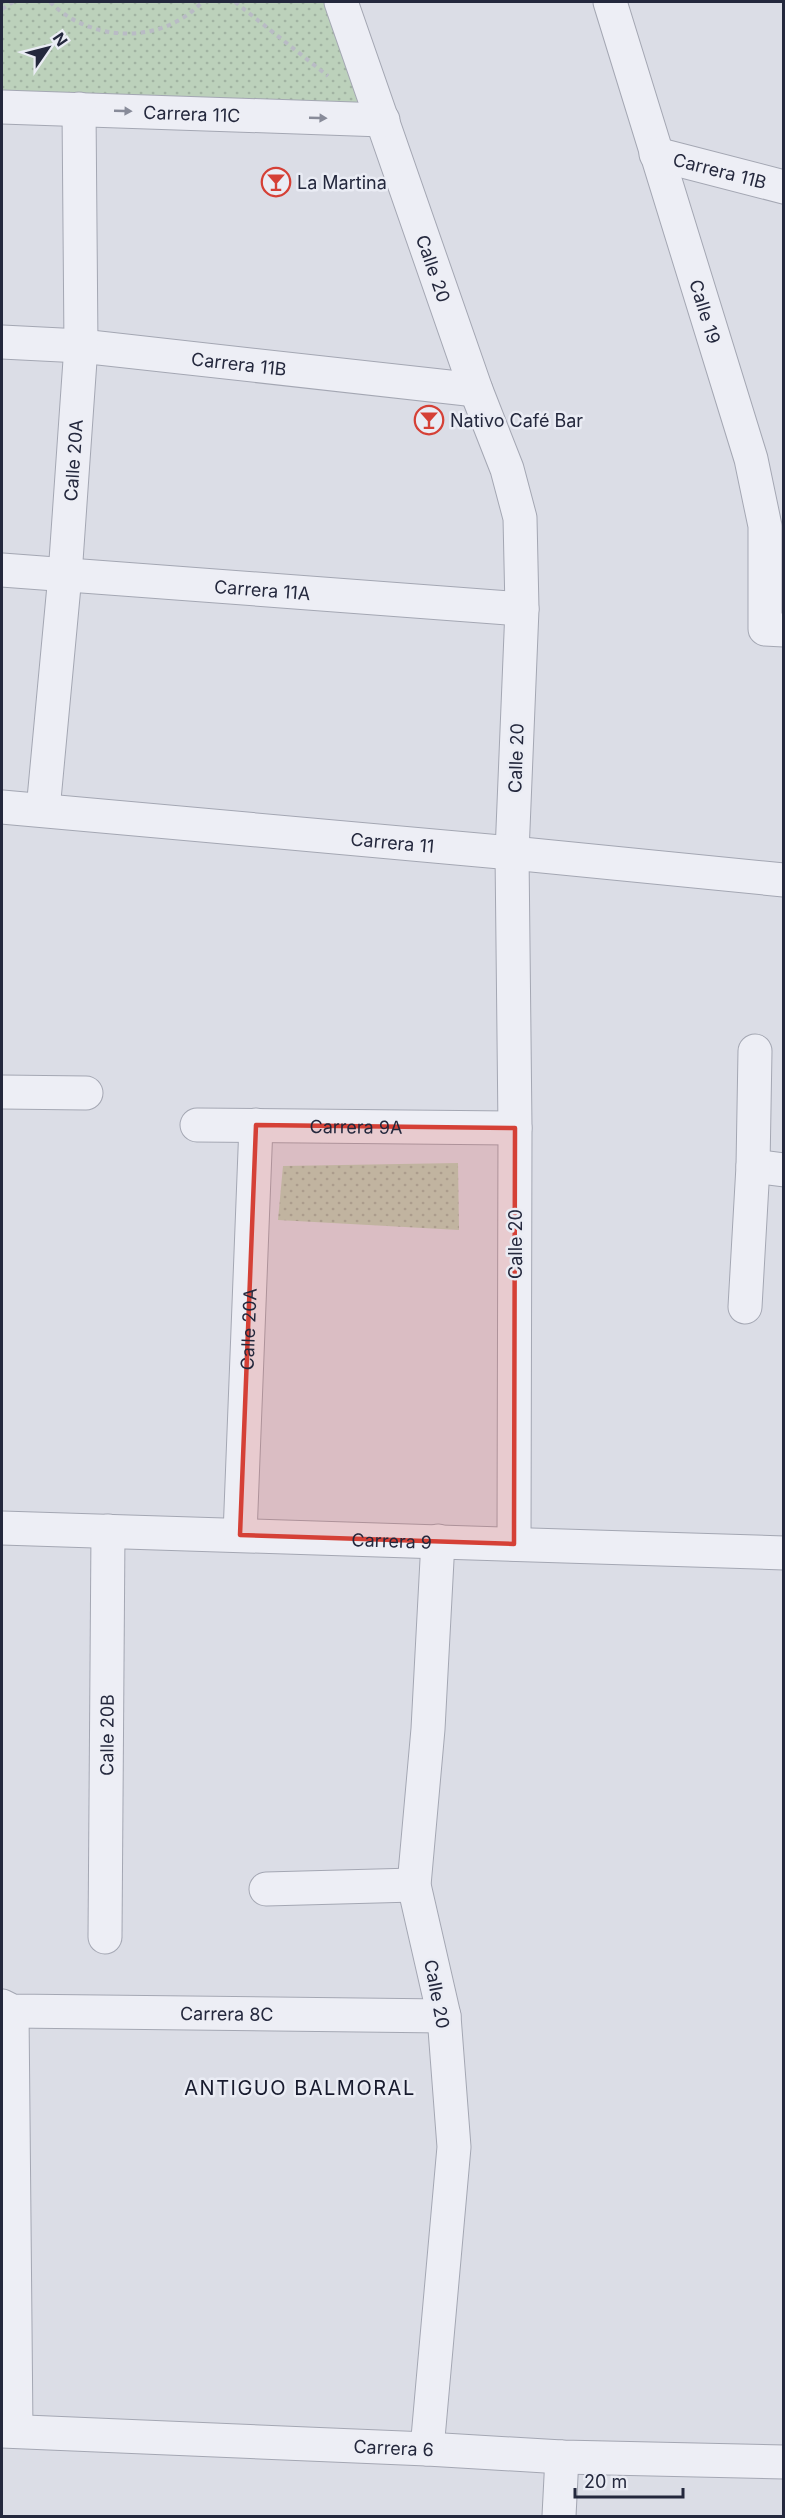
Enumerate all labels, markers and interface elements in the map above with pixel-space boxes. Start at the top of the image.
north arrow [18,18,78,78]
text: N [49,29,72,50]
street label: Carrera 11C [143,101,241,126]
one-way arrow [113,106,132,116]
one-way arrow [308,113,327,123]
street label: Carrera 11B [671,148,769,193]
bar icon: La Martina [260,166,292,198]
place label: La Martina [297,172,387,193]
street label: Calle 20 [412,232,455,305]
street label: Calle 19 [686,277,725,346]
street label: Carrera 11B [190,348,288,379]
bar icon: Nativo Café Bar [413,404,445,436]
place label: Nativo Café Bar [450,410,583,431]
street label: Calle 20A [60,419,86,502]
street label: Carrera 11A [213,575,311,604]
street label: Calle 20 [504,723,528,793]
street label: Carrera 11 [350,828,435,856]
street label: Carrera 9A [309,1116,403,1137]
street label: Calle 20 [505,1209,526,1279]
street label: Calle 20A [236,1288,260,1371]
street label: Carrera 9 [351,1529,432,1552]
street label: Calle 20B [96,1694,117,1776]
street label: Calle 20 [420,1958,454,2030]
street label: Carrera 8C [180,2002,274,2025]
district label: ANTIGUO BALMORAL [184,2076,416,2100]
street label: Carrera 6 [353,2435,434,2460]
scale bar [575,2461,683,2499]
text: 20 m [584,2471,627,2492]

